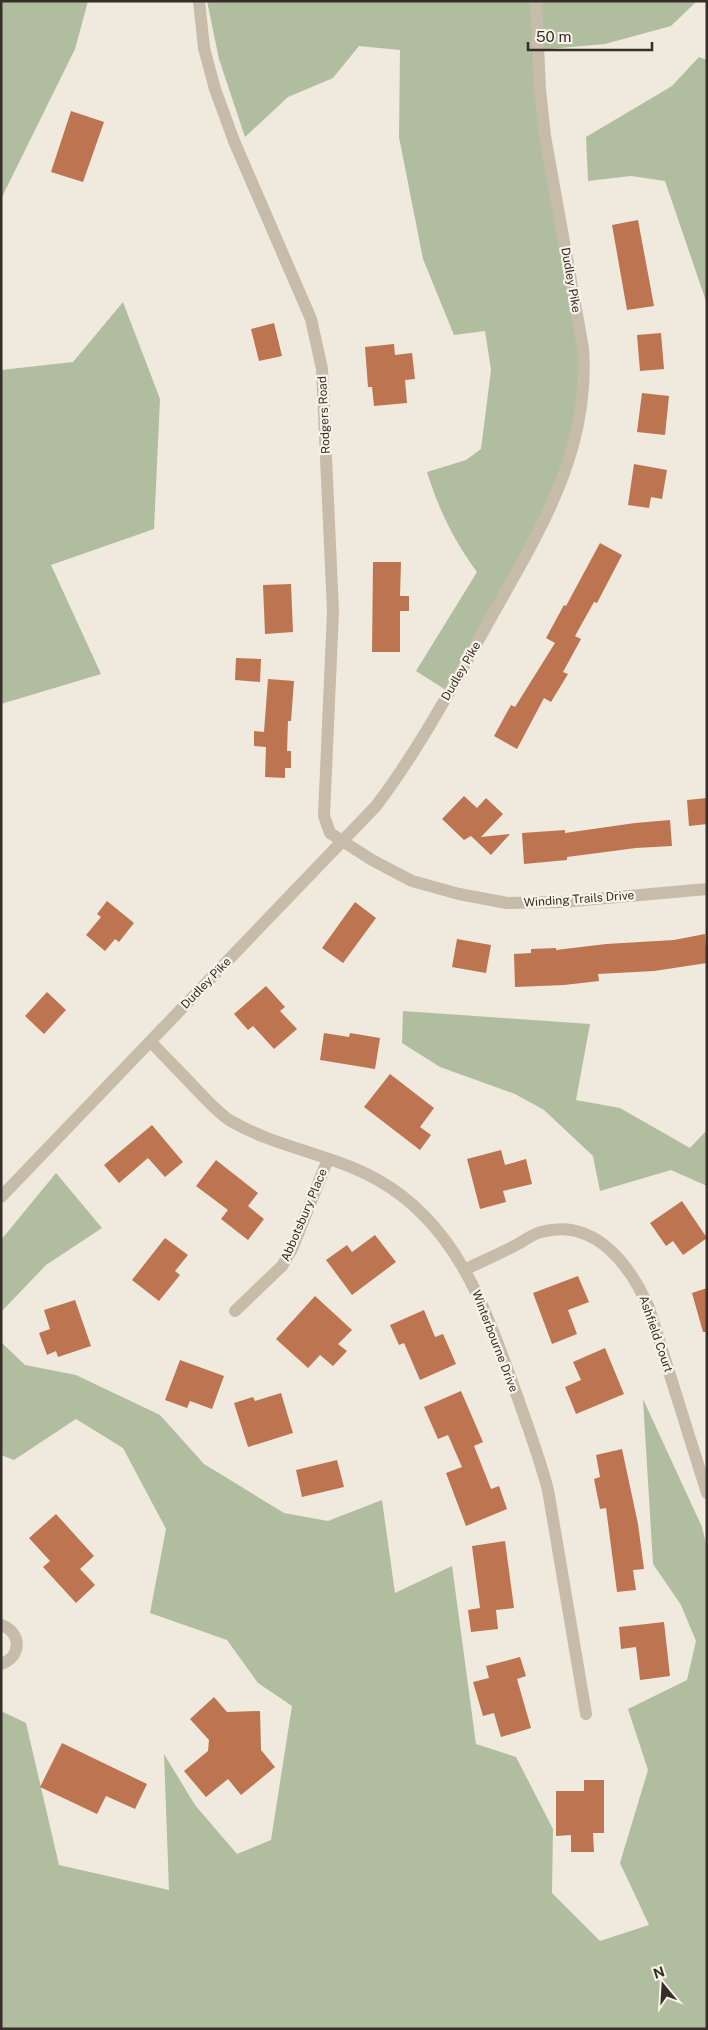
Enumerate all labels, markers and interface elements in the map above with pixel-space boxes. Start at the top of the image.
scale bar [528,20,652,52]
text: 50 m [536,28,571,45]
street label: Dudley Pike [558,246,584,314]
street label: Rodgers Road [315,376,333,454]
street label: Dudley Pike [438,639,484,703]
street label: Winding Trails Drive [523,888,635,910]
street label: Dudley Pike [178,954,234,1012]
street label: Abbotsbury Place [278,1166,330,1264]
street label: Winterbourne Drive [469,1288,521,1394]
street label: Ashfield Court [636,1294,676,1375]
north arrow [638,1960,688,2010]
text: N [651,1963,667,1982]

